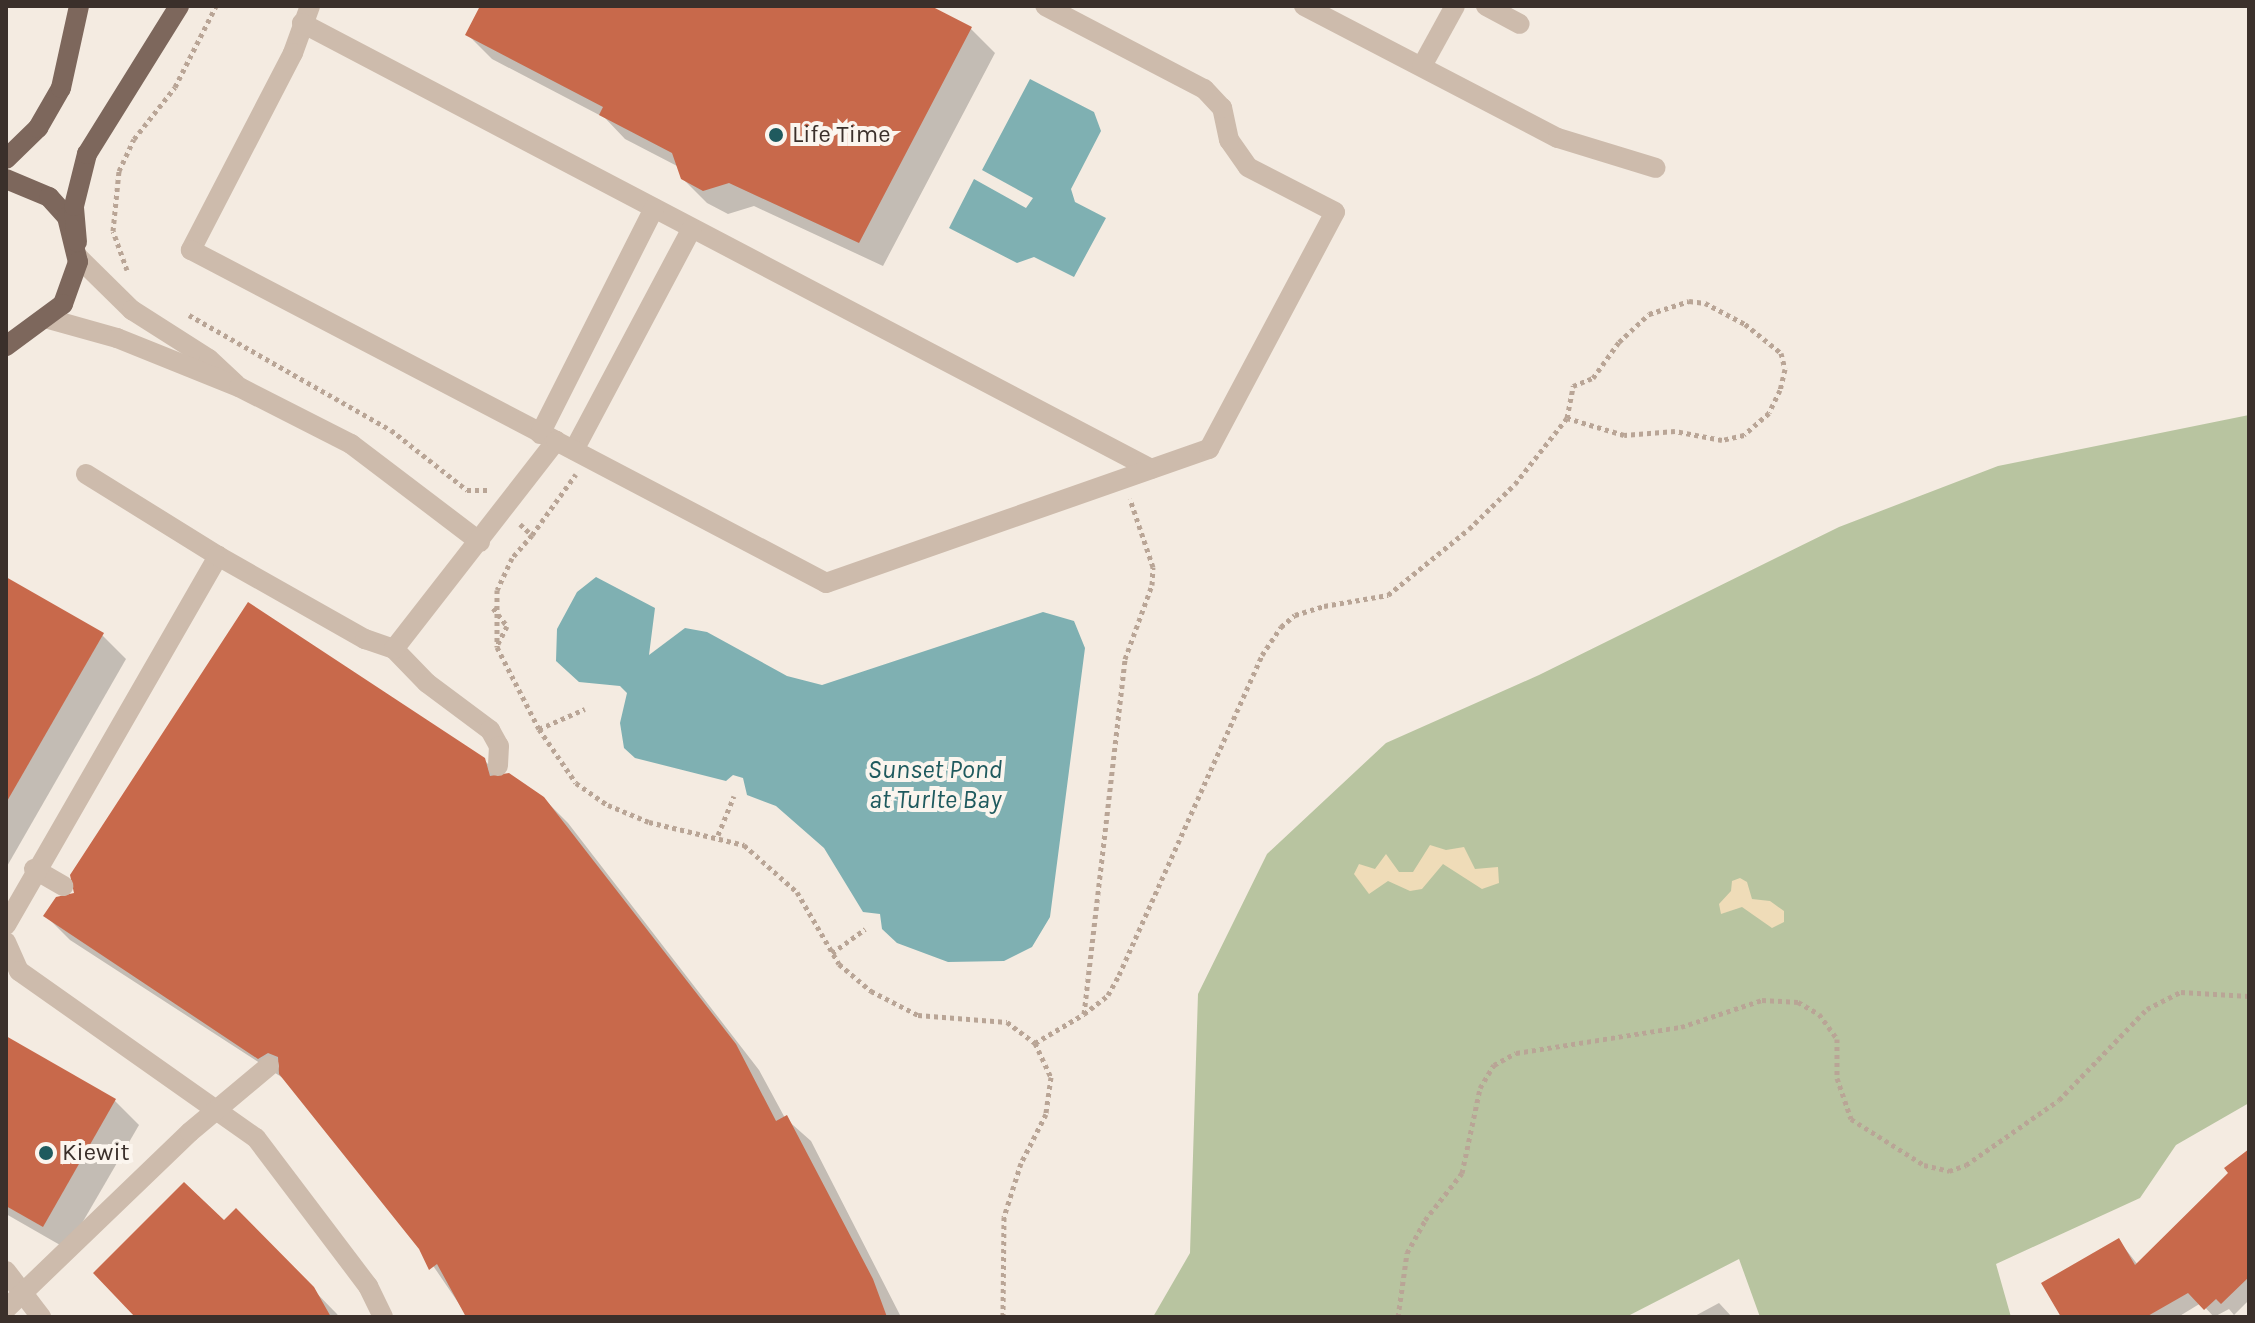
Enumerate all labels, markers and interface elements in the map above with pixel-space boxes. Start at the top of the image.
place label: Life Time [792,121,891,149]
marker: Life Time [767,126,785,144]
water label: Sunset Pond at Turlte Bay [868,754,1002,816]
place label: Kiewit [62,1139,130,1167]
marker: Kiewit [37,1144,55,1162]

